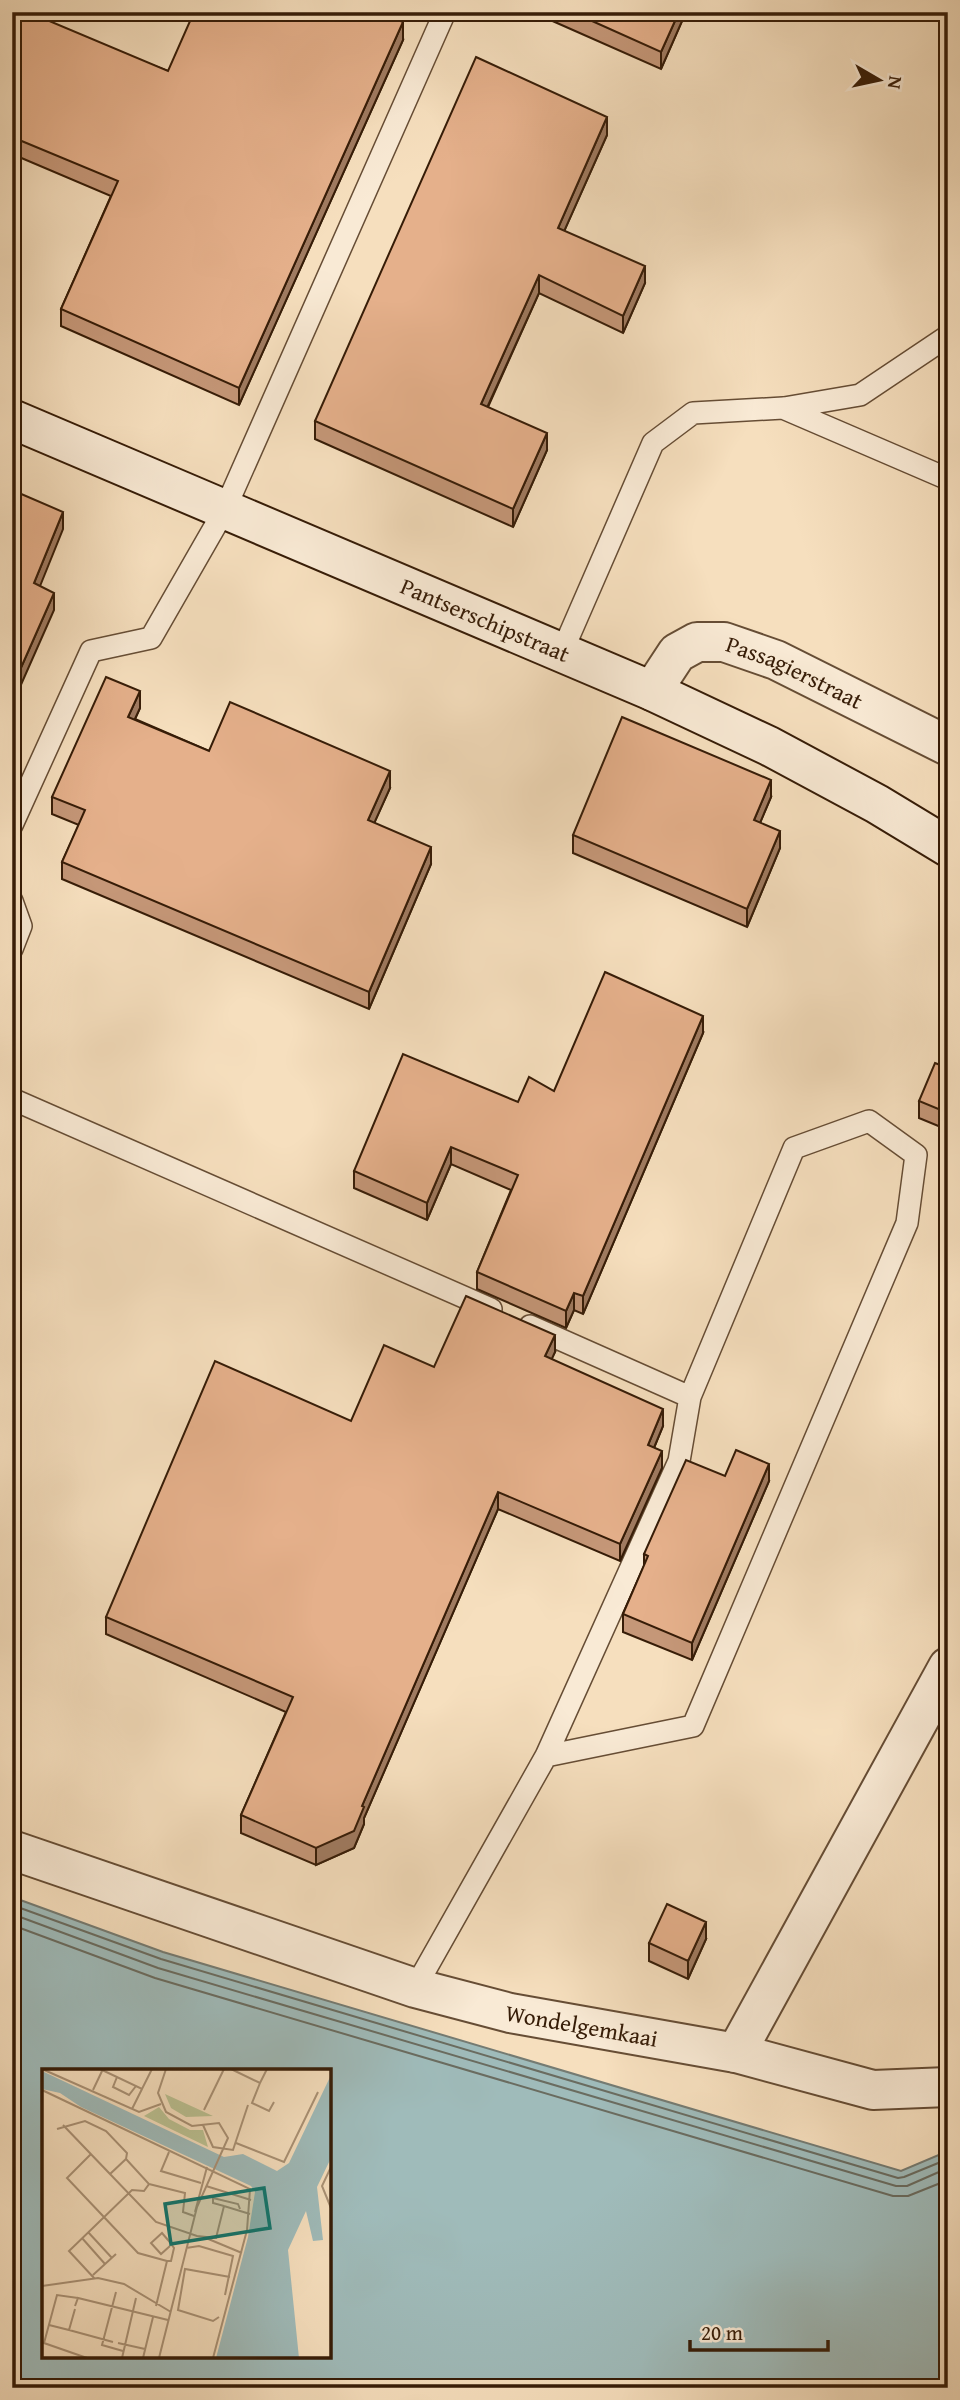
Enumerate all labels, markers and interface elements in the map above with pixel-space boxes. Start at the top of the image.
north arrow [844,46,914,116]
text: N [881,74,911,91]
street label: Pantserschipstraat [396,569,575,670]
street label: Passagierstraat [722,627,869,717]
street label: Wondelgemkaai [503,1996,660,2055]
inset map [42,2069,331,2358]
scale bar [690,2309,829,2353]
text: 20 m [701,2317,743,2348]

